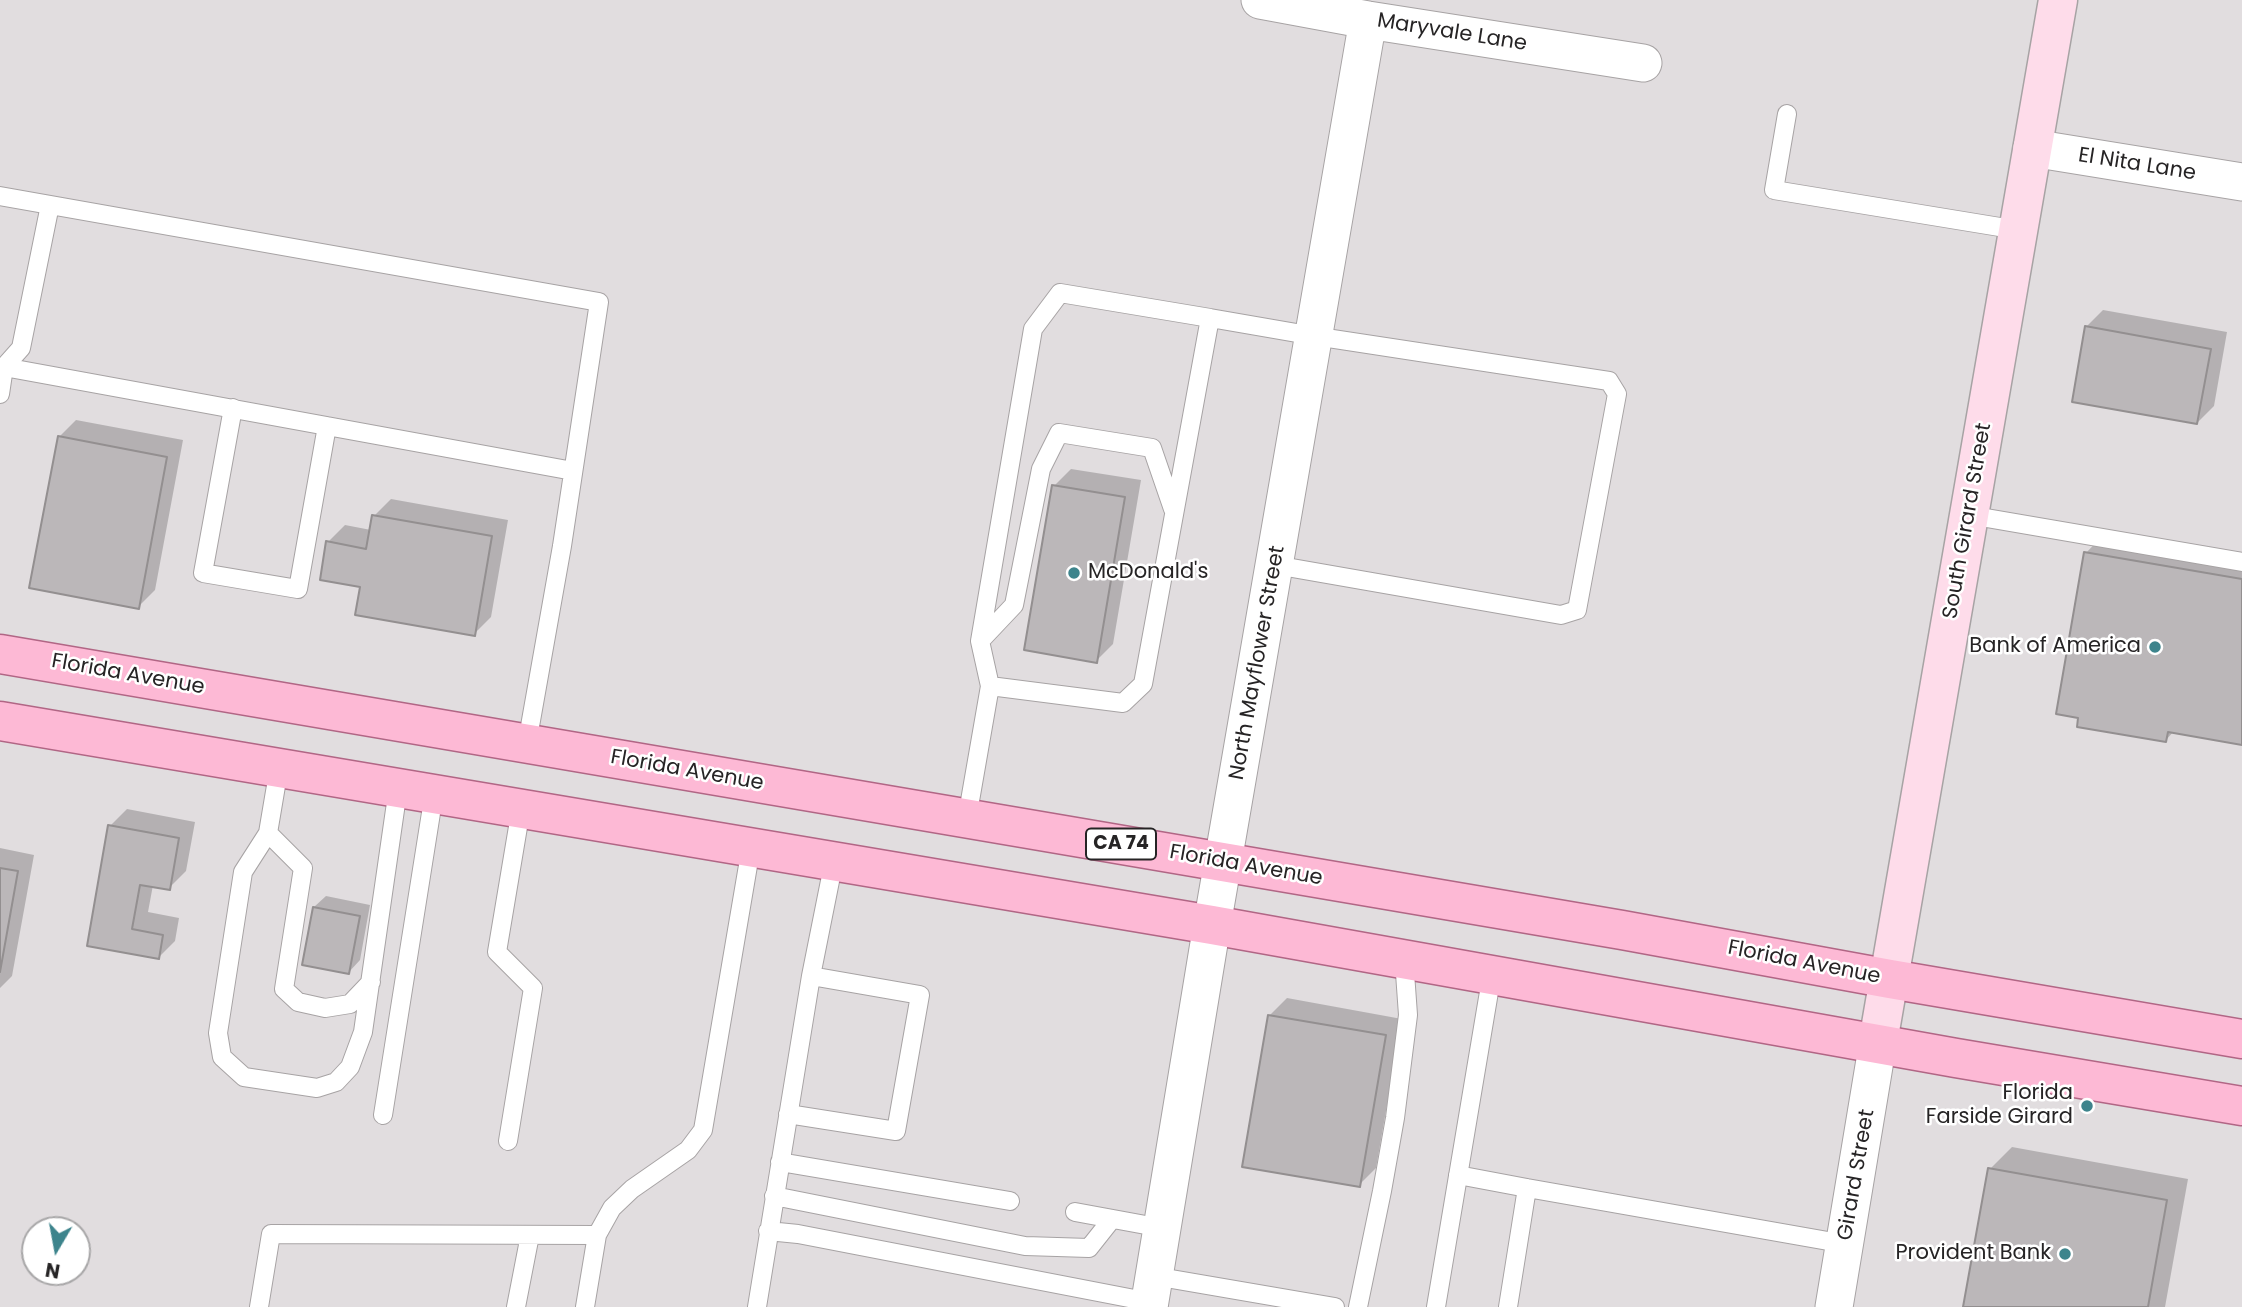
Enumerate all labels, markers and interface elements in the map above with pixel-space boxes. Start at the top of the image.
street label: Maryvale Lane [1375,9,1529,57]
street label: El Nita Lane [2076,143,2198,187]
street label: South Girard Street [1938,421,1998,621]
street label: North Mayflower Street [1225,544,1291,782]
place label: McDonald's [1088,560,1208,586]
marker: McDonald's [1066,565,1082,581]
place label: Bank of America [1969,634,2141,660]
marker: Bank of America [2147,639,2163,655]
street label: Florida Avenue [49,649,207,701]
street label: Florida Avenue [608,745,766,797]
road number: CA 74 [1086,828,1156,860]
street label: Florida Avenue [1167,840,1325,892]
street label: Florida Avenue [1725,936,1883,990]
place label: Florida Farside Girard [1926,1081,2073,1131]
marker: Florida Farside Girard [2079,1098,2095,1114]
street label: Girard Street [1833,1107,1881,1243]
north arrow [21,1216,91,1286]
place label: Provident Bank [1895,1241,2051,1267]
marker: Provident Bank [2057,1246,2073,1262]
text: N [43,1256,62,1285]

